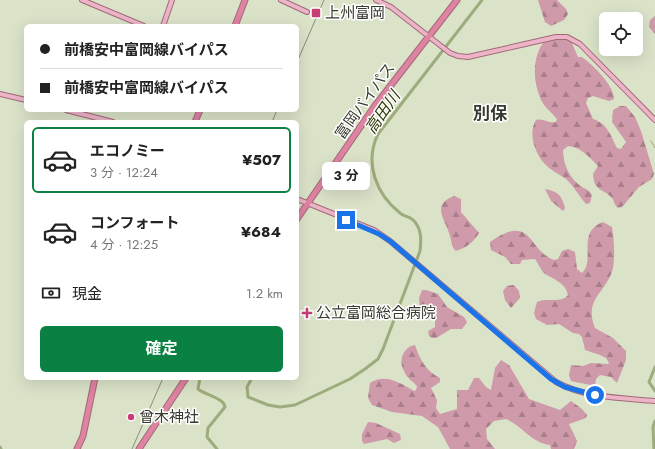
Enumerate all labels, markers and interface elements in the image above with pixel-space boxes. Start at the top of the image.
place label: 上州富岡 [325,2,385,24]
marker: 上州富岡 [310,7,322,19]
map controls [599,12,643,56]
button: locate [599,12,643,56]
text: 前橋安中富岡線バイパス [64,39,229,61]
street label: 富岡バイパス [330,58,400,144]
text: 前橋安中富岡線バイパス [64,77,229,99]
water label: 高田川 [359,84,407,139]
district label: 別保 [473,101,508,125]
text: エコノミー [90,140,165,162]
icon: car [42,142,78,178]
text: ¥507 [242,149,281,171]
callout: 3 分 [322,162,370,190]
text: 3 分 · 12:24 [90,163,158,182]
text: 3 分 [334,166,358,185]
route end [337,211,355,229]
text: コンフォート [90,212,180,234]
icon: car [42,214,78,250]
text: ¥684 [241,221,281,243]
text: 4 分 · 12:25 [90,235,158,254]
icon: cash [40,282,62,304]
text: 現金 [72,283,102,305]
text: 1.2 km [246,284,283,303]
place label: 公立富岡総合病院 [316,302,436,324]
marker: 公立富岡総合病院 [301,307,313,319]
button: 確定 [40,326,283,372]
route start [586,386,604,404]
place label: 曾木神社 [139,406,199,428]
marker: 曾木神社 [126,412,136,422]

